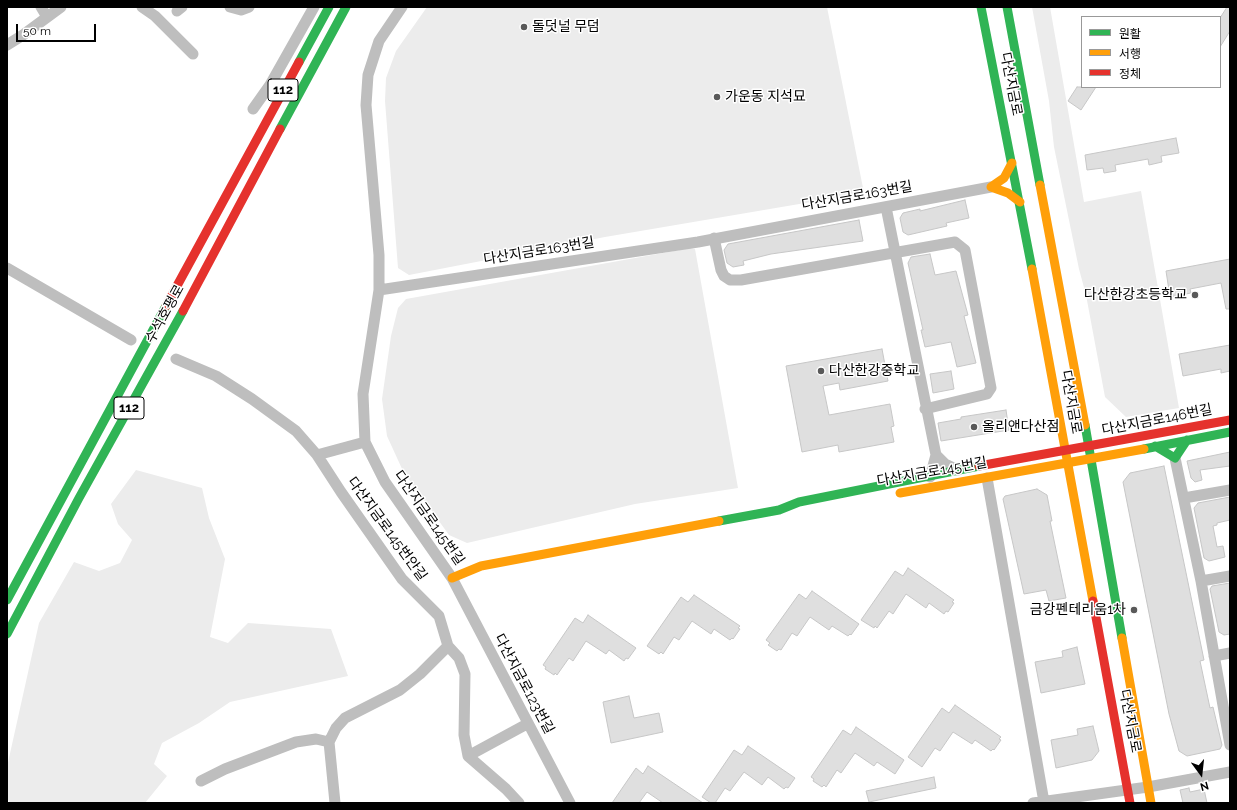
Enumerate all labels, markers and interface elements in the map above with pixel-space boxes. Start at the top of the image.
scale bar [18,16,98,42]
legend [1081,16,1221,88]
place label: 돌덧널 무덤 [532,19,600,35]
marker: 돌덧널 무덤 [519,22,529,32]
text: 50 m [23,24,51,38]
text: 원활 [1119,27,1141,41]
text: 서행 [1119,47,1141,61]
street label: 다산지금로 [997,51,1025,117]
text: 정체 [1119,67,1141,81]
road number: 112 [268,79,298,101]
place label: 가운동 지석묘 [725,89,806,105]
marker: 가운동 지석묘 [712,92,722,102]
street label: 다산지금로163번길 [800,178,914,214]
street label: 다산지금로163번길 [482,234,596,268]
street label: 수석호평로 [142,282,188,346]
place label: 다산한강초등학교 [1084,287,1187,303]
marker: 다산한강초등학교 [1190,290,1200,300]
place label: 다산한강중학교 [829,363,919,379]
marker: 다산한강중학교 [816,366,826,376]
street label: 다산지금로 [1057,369,1085,435]
road number: 112 [114,397,144,419]
street label: 다산지금로146번길 [1100,401,1214,439]
place label: 올리앤다산점 [982,419,1059,435]
marker: 올리앤다산점 [969,422,979,432]
street label: 다산지금로145번길 [876,454,988,490]
street label: 다산지금로145번길 [390,468,468,568]
street label: 다산지금로145번안길 [344,474,430,584]
place label: 금강펜테리움1차 [1030,602,1126,618]
marker: 금강펜테리움1차 [1129,605,1139,615]
street label: 다산지금로123번길 [491,631,557,737]
street label: 다산지금로 [1116,688,1144,754]
north arrow [1181,754,1221,794]
text: N [1198,779,1210,793]

